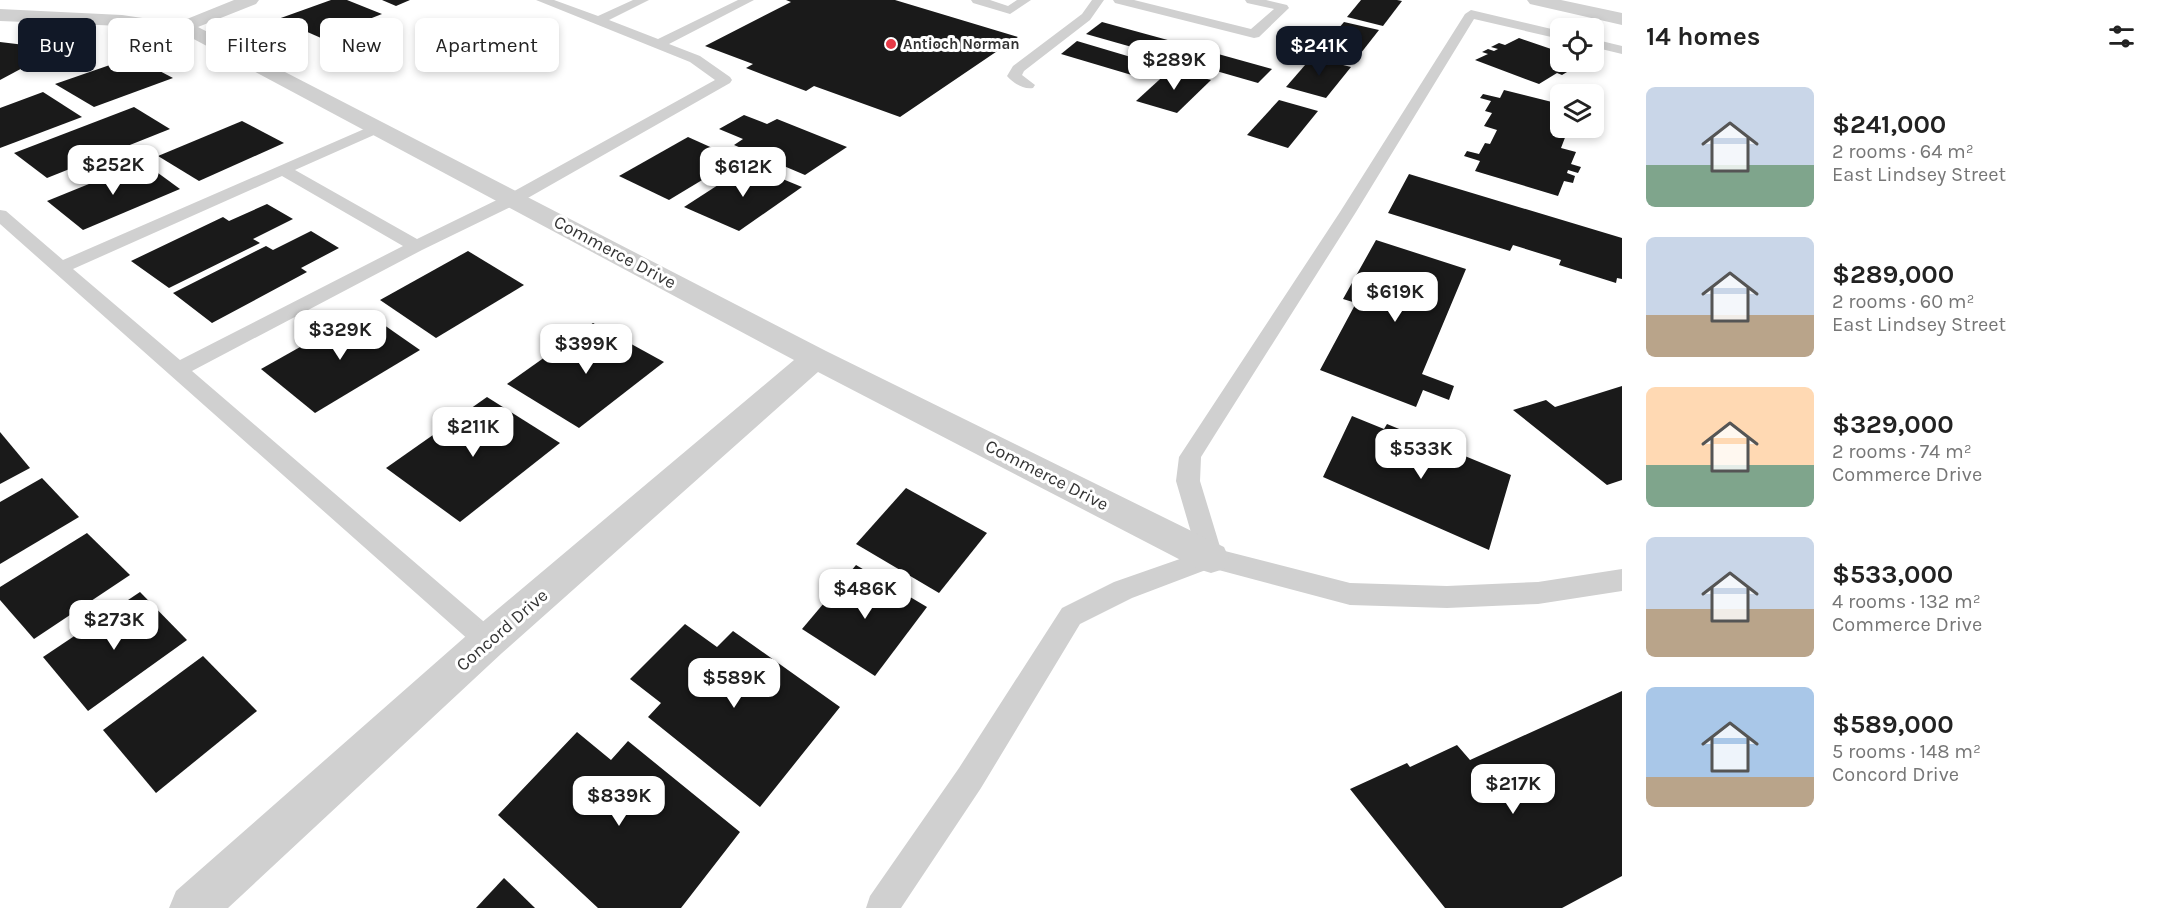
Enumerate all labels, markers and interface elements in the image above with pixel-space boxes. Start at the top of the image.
chip: Buy [18,18,96,72]
chip: Rent [108,18,194,72]
chip: Filters [206,18,308,72]
chip: New [320,18,403,72]
chip: Apartment [415,18,559,72]
map controls [1550,18,1604,138]
button: locate [1550,18,1604,72]
icon: filters [2105,20,2138,53]
text: 14 homes [1646,21,1760,52]
pin: $241K [1277,26,1361,77]
text: $241K [1290,34,1348,57]
place label: Antioch Norman [903,35,1020,53]
marker: Antioch Norman [884,37,898,51]
pin: $289K [1132,40,1216,91]
text: $289K [1142,48,1206,71]
button: layers [1550,84,1604,138]
text: $241,000 [1832,109,1946,140]
icon: home [1694,111,1766,183]
text: 2 rooms · 64 m² [1832,140,1974,163]
pin: $252K [71,145,155,196]
pin: $612K [701,147,785,198]
text: $252K [82,153,144,176]
text: $612K [714,155,772,178]
text: East Lindsey Street [1832,163,2006,186]
street label: Commerce Drive [550,211,680,293]
text: $289,000 [1832,259,1954,290]
icon: home [1694,261,1766,333]
pin: $619K [1353,272,1437,323]
text: $619K [1366,280,1424,303]
text: 2 rooms · 60 m² [1832,290,1975,313]
pin: $329K [298,310,382,361]
text: East Lindsey Street [1832,313,2006,336]
text: $329K [308,318,372,341]
pin: $399K [544,324,628,375]
text: $399K [554,332,618,355]
pin: $211K [431,407,515,458]
text: $329,000 [1832,409,1954,440]
icon: home [1694,411,1766,483]
text: $211K [446,415,500,438]
pin: $533K [1379,429,1463,480]
street label: Commerce Drive [982,435,1112,515]
text: $533K [1389,437,1453,460]
text: 2 rooms · 74 m² [1832,440,1972,463]
text: Commerce Drive [1832,463,1982,486]
text: $533,000 [1832,559,1953,590]
icon: home [1694,561,1766,633]
pin: $486K [823,569,907,620]
text: $486K [833,577,897,600]
street label: Concord Drive [452,584,552,676]
text: 4 rooms · 132 m² [1832,590,1981,613]
pin: $273K [72,600,156,651]
text: $273K [83,608,145,631]
text: Commerce Drive [1832,613,1982,636]
pin: $589K [692,658,776,709]
text: $589K [702,666,766,689]
text: $589,000 [1832,709,1954,740]
icon: home [1694,711,1766,783]
text: 5 rooms · 148 m² [1832,740,1981,763]
text: Concord Drive [1832,763,1959,786]
pin: $217K [1471,764,1555,815]
text: $217K [1485,772,1541,795]
pin: $839K [577,776,661,827]
text: $839K [587,784,651,807]

